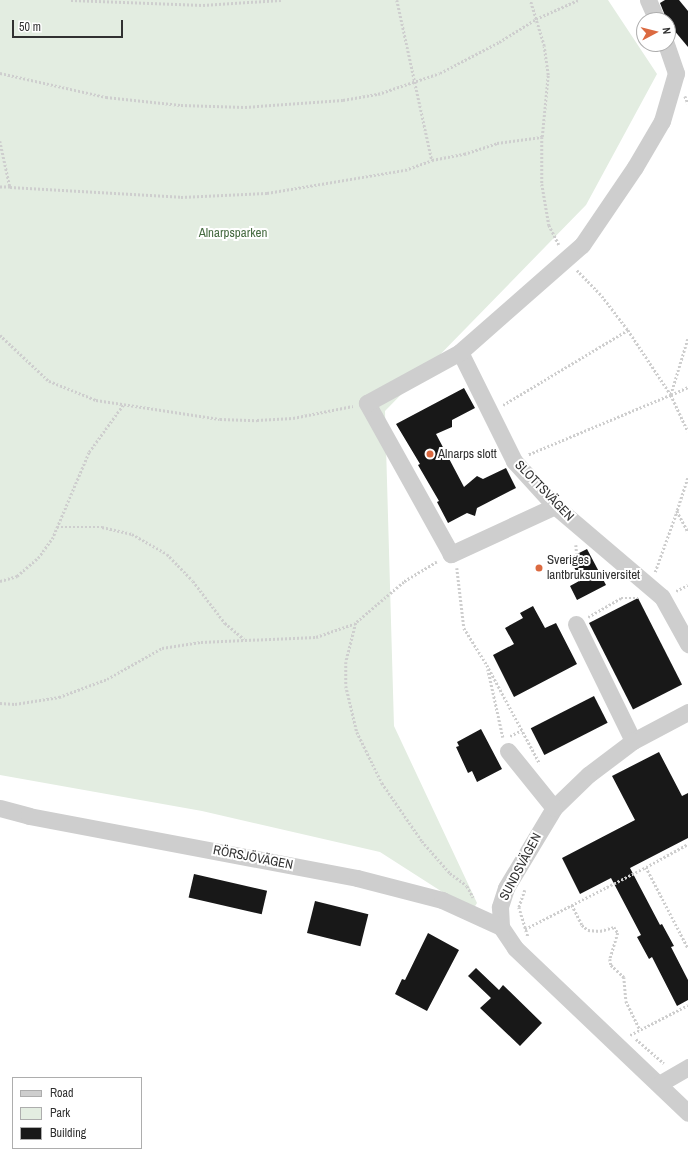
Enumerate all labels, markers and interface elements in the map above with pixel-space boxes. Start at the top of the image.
scale bar [14,12,125,38]
north arrow [636,12,676,52]
text: 50 m [19,19,41,35]
text: N [660,27,674,35]
park label: Alnarpsparken [199,225,267,241]
place label: Alnarps slott [438,446,497,462]
marker: Alnarps slott [425,449,435,459]
street label: SLOTTSVÄGEN [511,458,577,524]
place label: Sveriges lantbruksuniversitet [547,553,640,584]
marker: Sveriges lantbruksuniversitet [534,563,544,573]
street label: SUNDSVÄGEN [497,831,545,903]
street label: RÖRSJÖVÄGEN [212,843,294,873]
legend [12,1077,142,1149]
text: Road [50,1085,74,1101]
text: Park [50,1105,70,1121]
text: Building [50,1125,86,1141]

